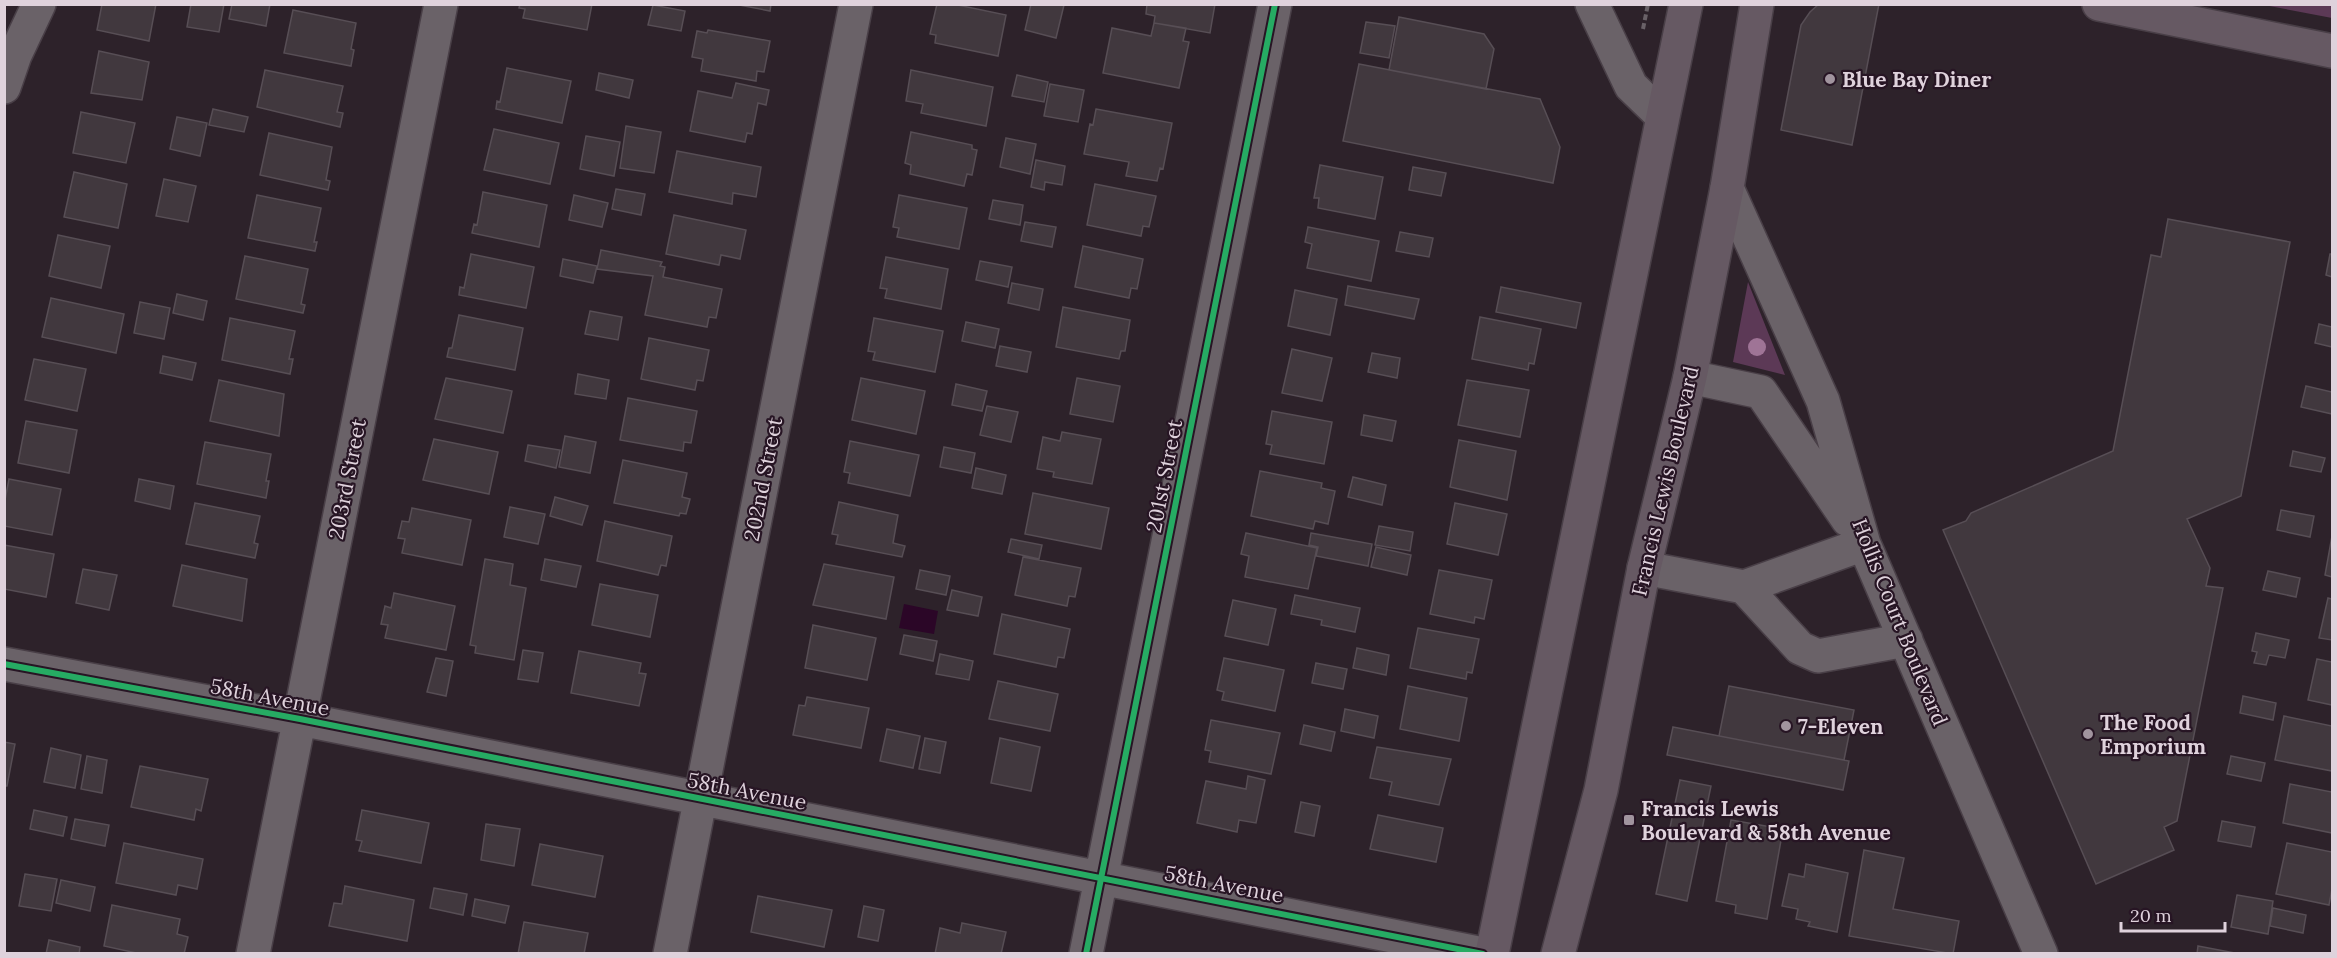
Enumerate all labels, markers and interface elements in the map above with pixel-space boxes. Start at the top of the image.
place label: Blue Bay Diner [1842,66,1991,93]
marker: Blue Bay Diner [1823,72,1837,86]
street label: Francis Lewis Boulevard [1625,363,1705,599]
street label: 202nd Street [738,414,788,543]
street label: 203rd Street [322,415,372,542]
street label: 201st Street [1140,416,1188,535]
street label: Hollis Court Boulevard [1846,515,1954,729]
street label: 58th Avenue [208,672,332,722]
place label: The Food Emporium [2100,709,2206,760]
place label: 7-Eleven [1798,713,1884,740]
marker: 7-Eleven [1779,719,1793,733]
marker: The Food Emporium [2081,727,2095,741]
street label: 58th Avenue [685,766,809,816]
place label: Francis Lewis Boulevard & 58th Avenue [1641,795,1891,846]
marker: Francis Lewis Boulevard & 58th Avenue [1622,813,1636,827]
street label: 58th Avenue [1162,859,1286,909]
scale bar [2121,895,2224,933]
text: 20 m [2130,904,2172,927]

